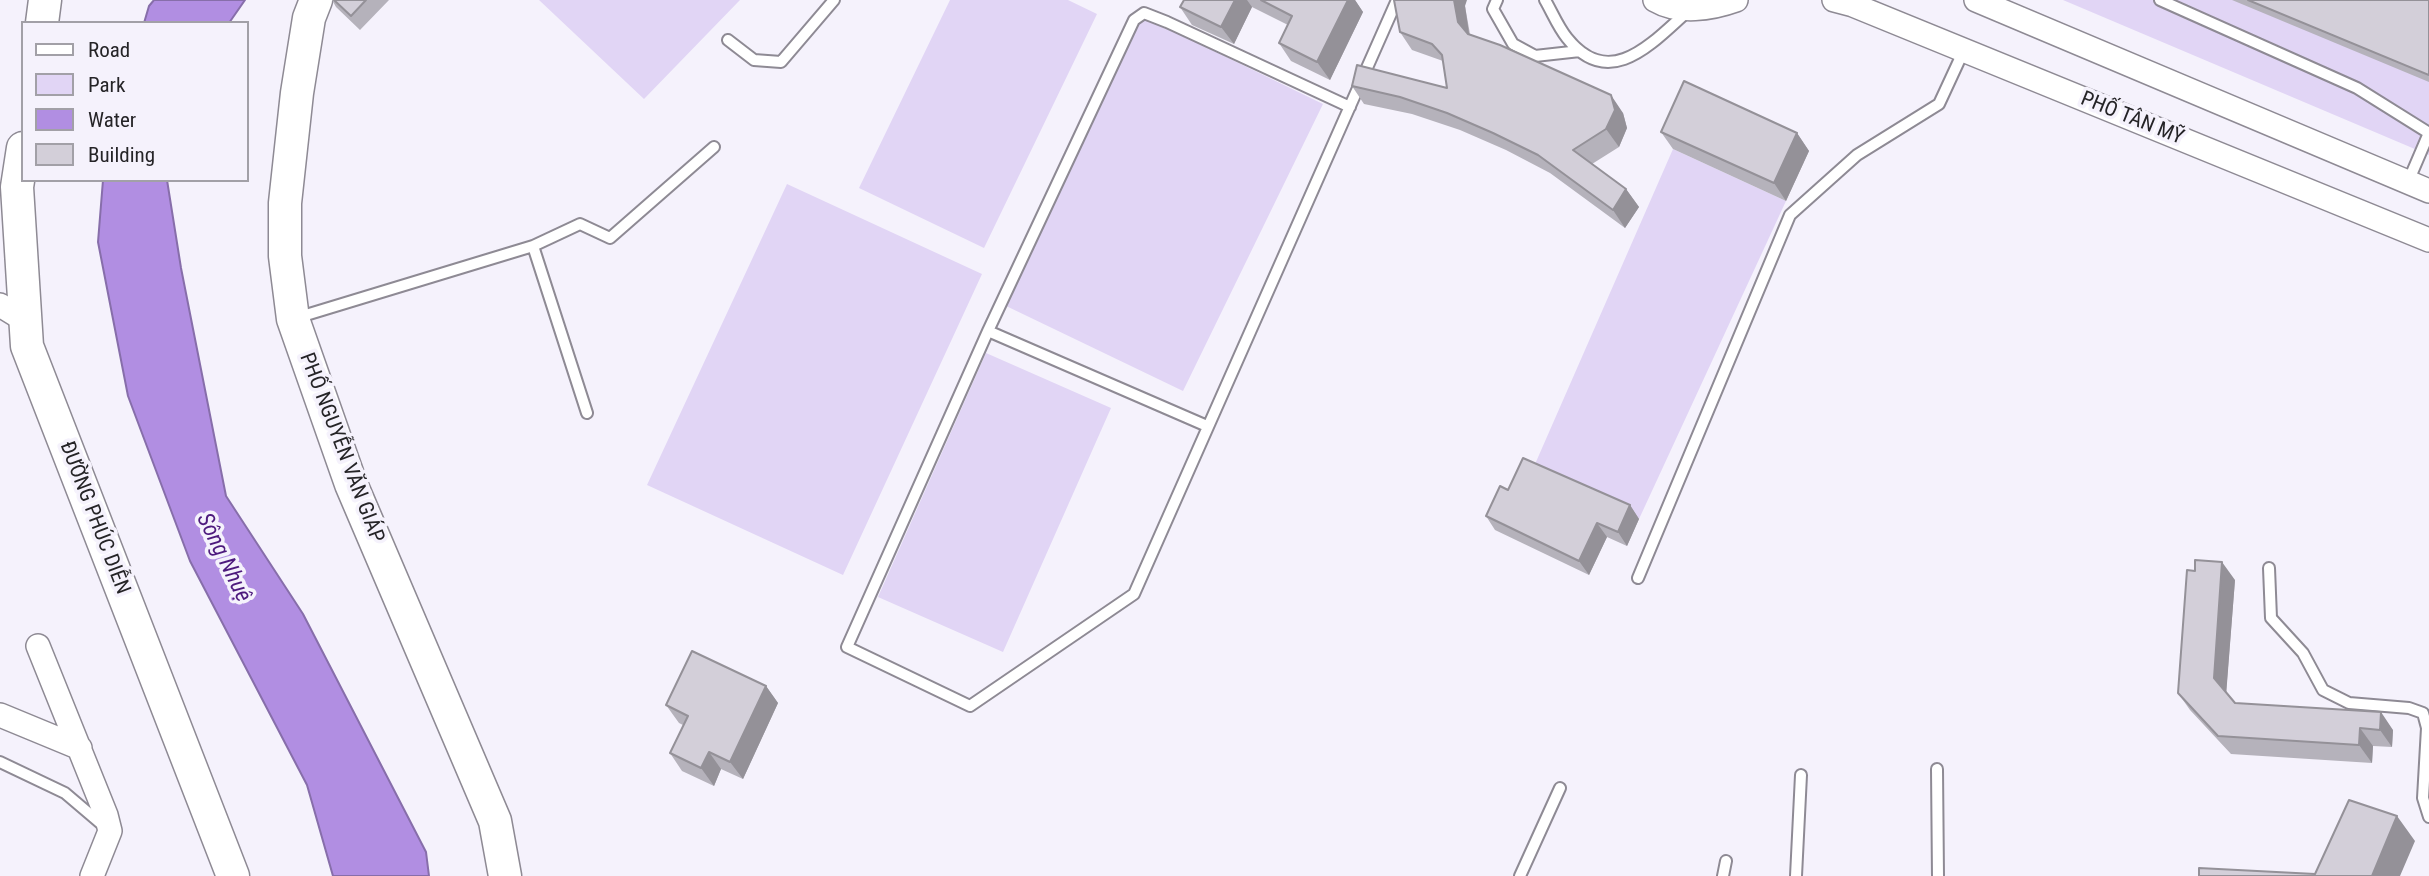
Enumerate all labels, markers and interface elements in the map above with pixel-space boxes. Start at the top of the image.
legend [21,21,248,182]
text: Road [88,38,130,62]
text: Park [88,73,125,97]
street label: PHỐ TÂN MỸ [2077,87,2187,151]
text: Water [88,108,136,132]
text: Building [88,143,155,167]
street label: PHỐ NGUYỄN VĂN GIÁP [293,350,389,546]
street label: ĐƯỜNG PHÚC DIỄN [53,438,135,598]
water label: Sông Nhuệ [190,509,256,607]

